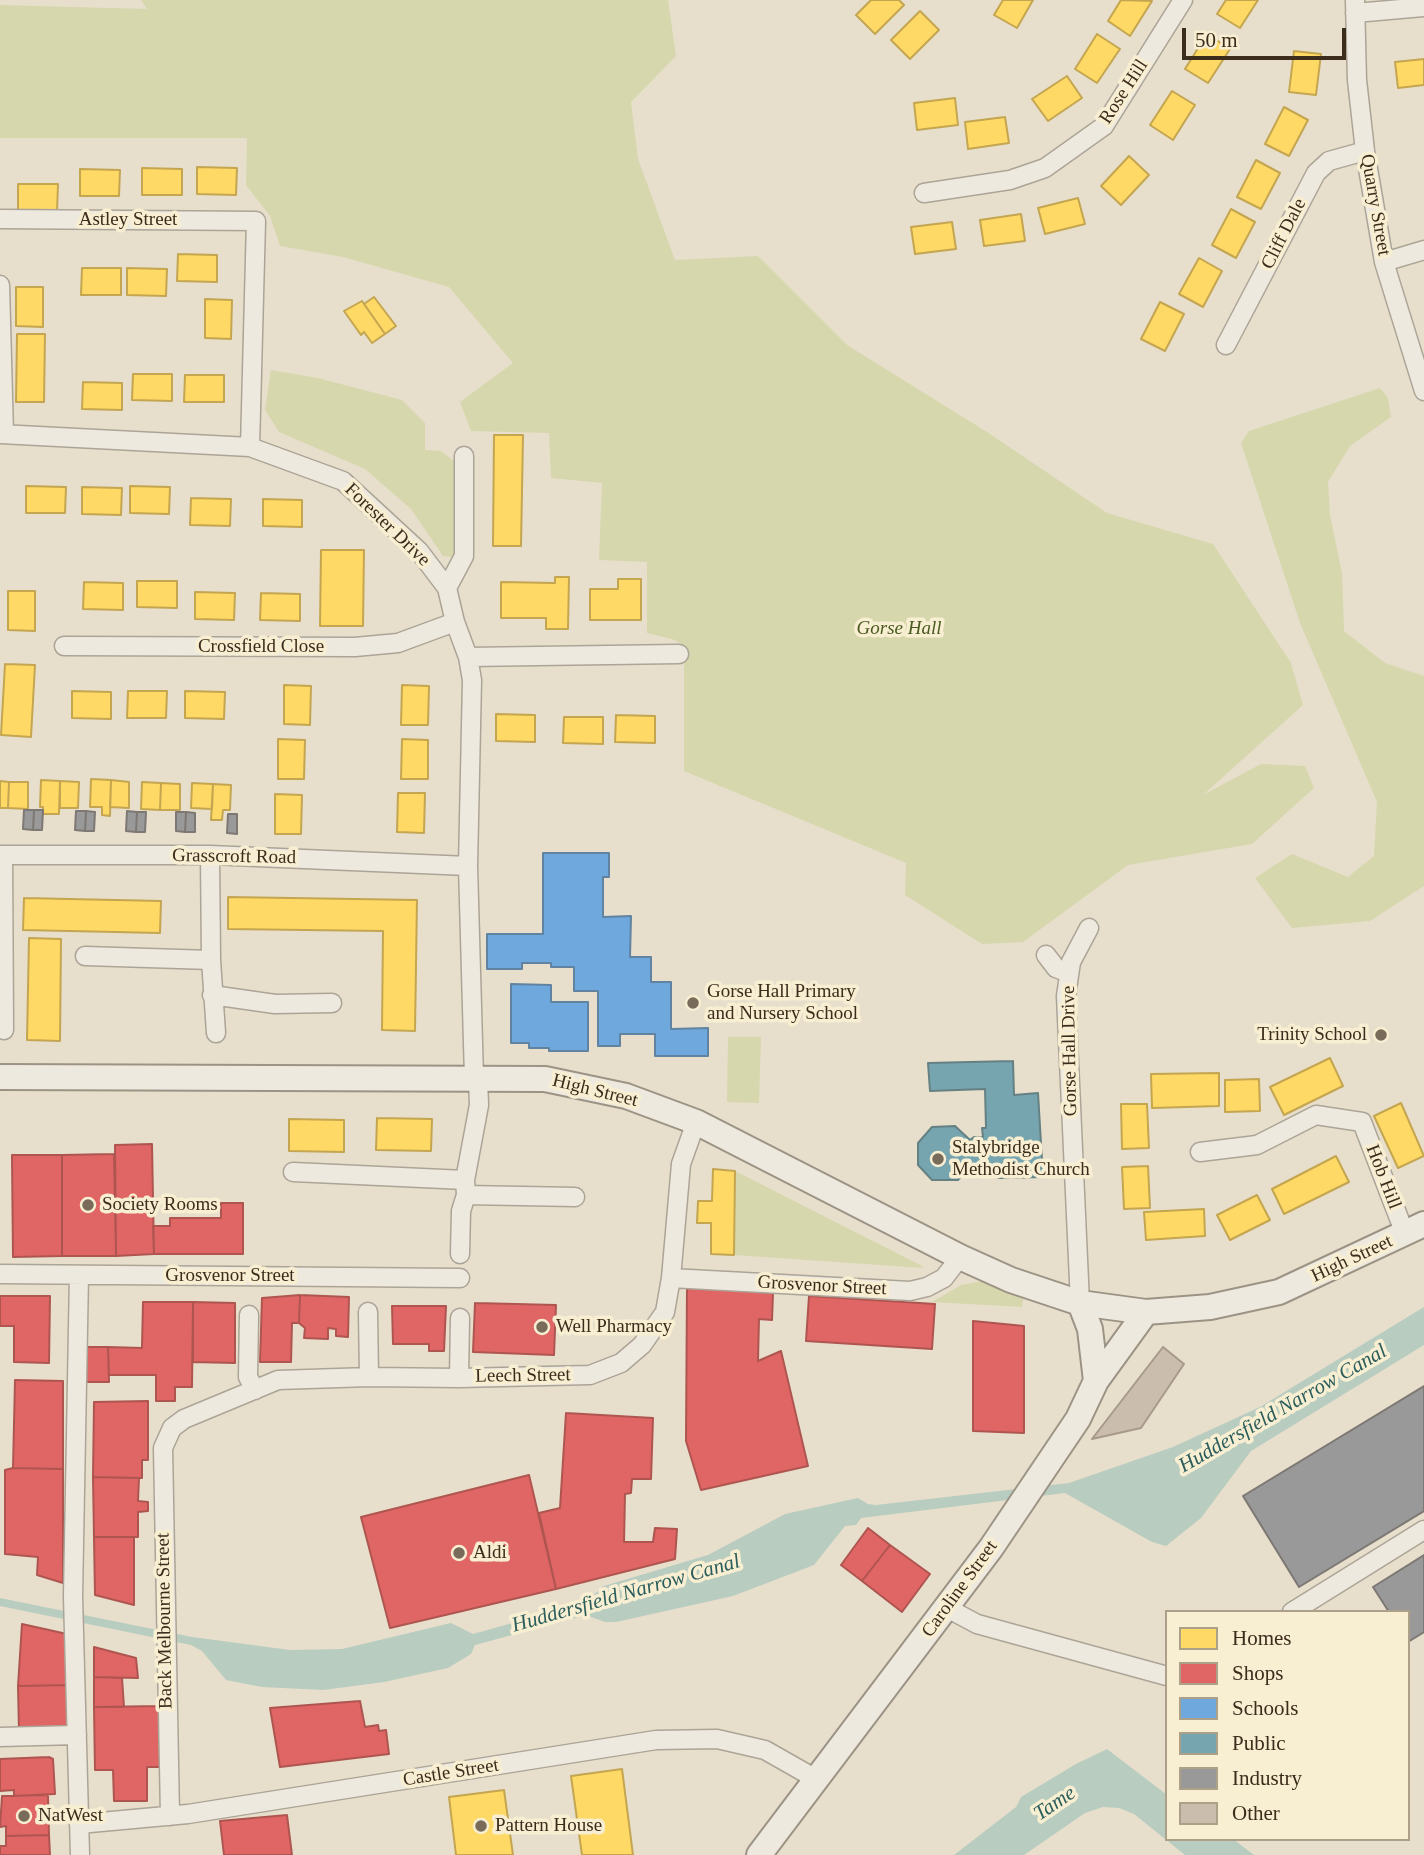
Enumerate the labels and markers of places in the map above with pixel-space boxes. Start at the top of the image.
place label: Gorse Hall Primary and Nursery School [707,981,858,1025]
marker: Gorse Hall Primary and Nursery School [685,995,701,1011]
place label: Trinity School [1257,1024,1367,1046]
marker: Trinity School [1373,1027,1389,1043]
place label: Stalybridge Methodist Church [952,1137,1090,1181]
marker: Stalybridge Methodist Church [930,1151,946,1167]
place label: Society Rooms [102,1194,218,1216]
marker: Society Rooms [80,1197,96,1213]
place label: Well Pharmacy [556,1316,672,1338]
marker: Well Pharmacy [534,1319,550,1335]
place label: Aldi [473,1542,507,1564]
marker: Aldi [451,1545,467,1561]
place label: NatWest [38,1805,103,1827]
marker: NatWest [16,1808,32,1824]
place label: Pattern House [495,1815,602,1837]
marker: Pattern House [473,1818,489,1834]

